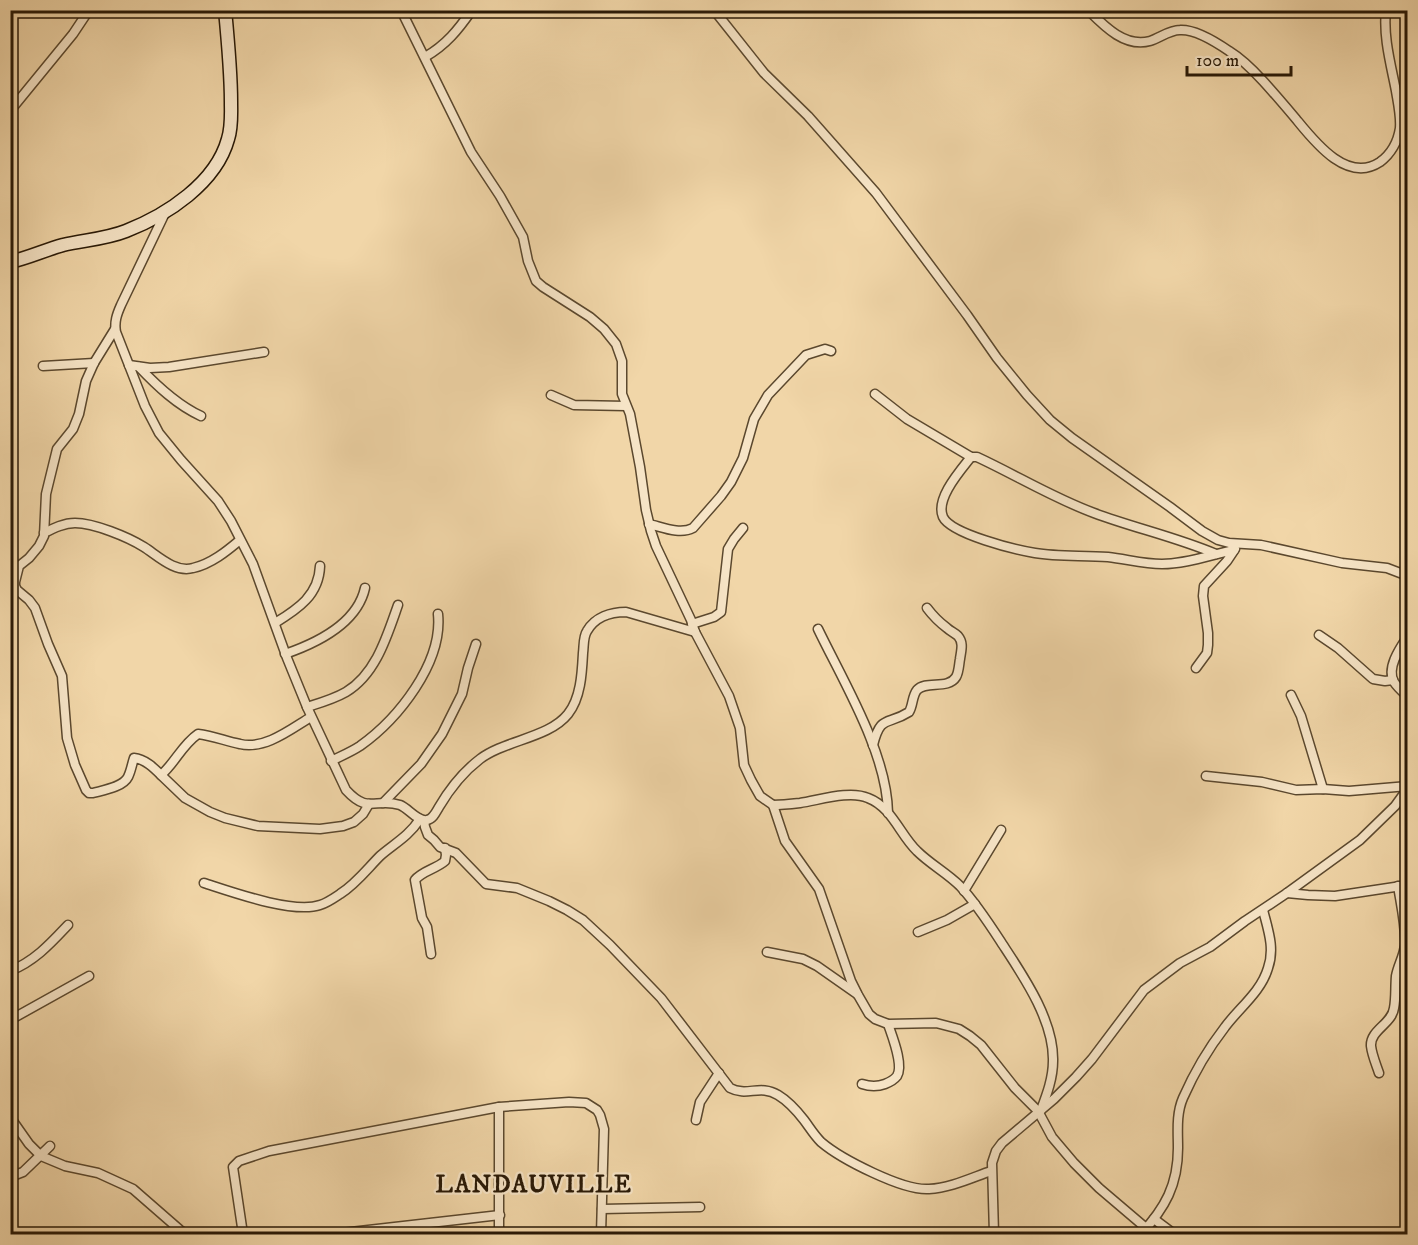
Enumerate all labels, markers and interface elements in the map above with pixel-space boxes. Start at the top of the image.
scale bar [1187,39,1290,77]
text: 100 m [1196,50,1239,72]
district label: LANDAUVILLE [436,1170,632,1200]

